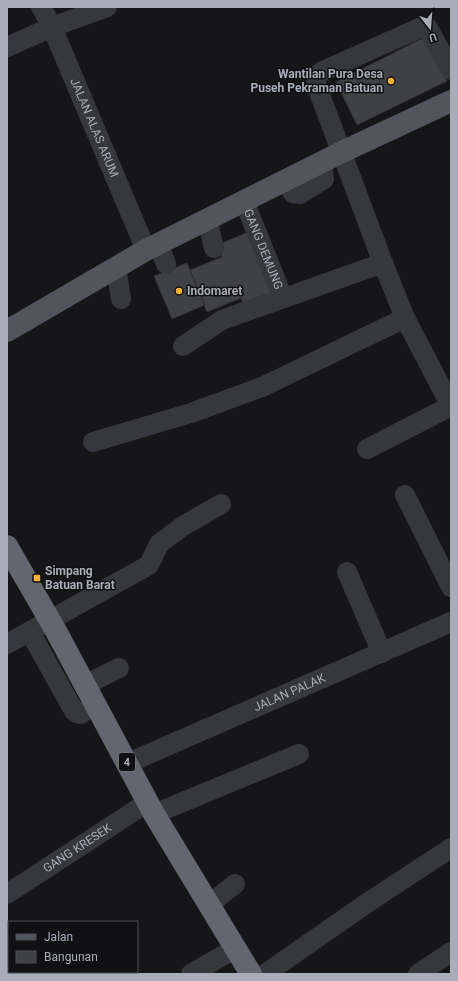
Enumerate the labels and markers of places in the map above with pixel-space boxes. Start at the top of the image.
place label: Wantilan Pura Desa Puseh Pekraman Batuan [250,67,384,95]
marker: Wantilan Pura Desa Puseh Pekraman Batuan [386,76,396,86]
place label: Indomaret [187,284,242,298]
marker: Indomaret [174,286,184,296]
place label: Simpang Batuan Barat [45,564,115,592]
marker: Simpang Batuan Barat [32,573,42,583]

